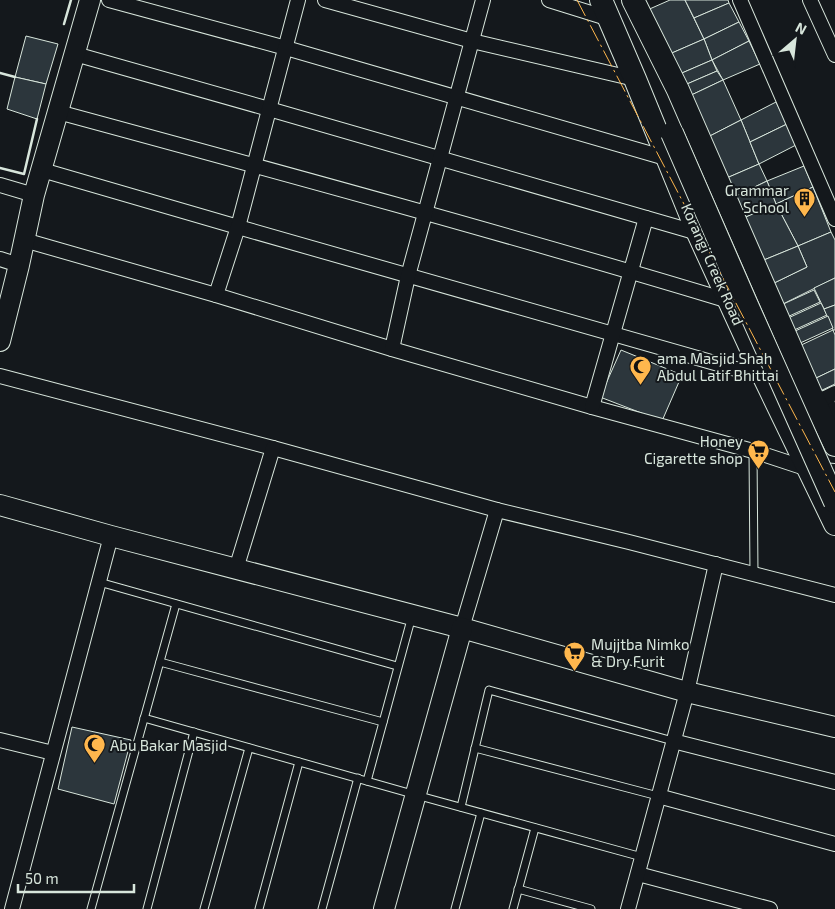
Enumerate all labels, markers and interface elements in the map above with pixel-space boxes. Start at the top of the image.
north arrow [770,15,820,65]
text: N [793,18,810,38]
place label: Grammar School [725,181,790,216]
building icon: Grammar School [793,187,817,218]
street label: Korangi Creek Road [678,200,748,328]
place label: ama Masjid Shah Abdul Latif Bhittai [657,349,779,384]
mosque icon: ama Masjid Shah Abdul Latif Bhittai [629,355,653,386]
place label: Honey Cigarette shop [644,432,743,467]
supermarket icon: Honey Cigarette shop [747,438,771,469]
place label: Mujjtba Nimko & Dry Furit [591,635,689,670]
supermarket icon: Mujjtba Nimko & Dry Furit [563,641,587,672]
mosque icon: Abu Bakar Masjid [82,733,106,764]
place label: Abu Bakar Masjid [110,736,227,755]
scale bar [18,862,134,894]
text: 50 m [25,869,59,887]

